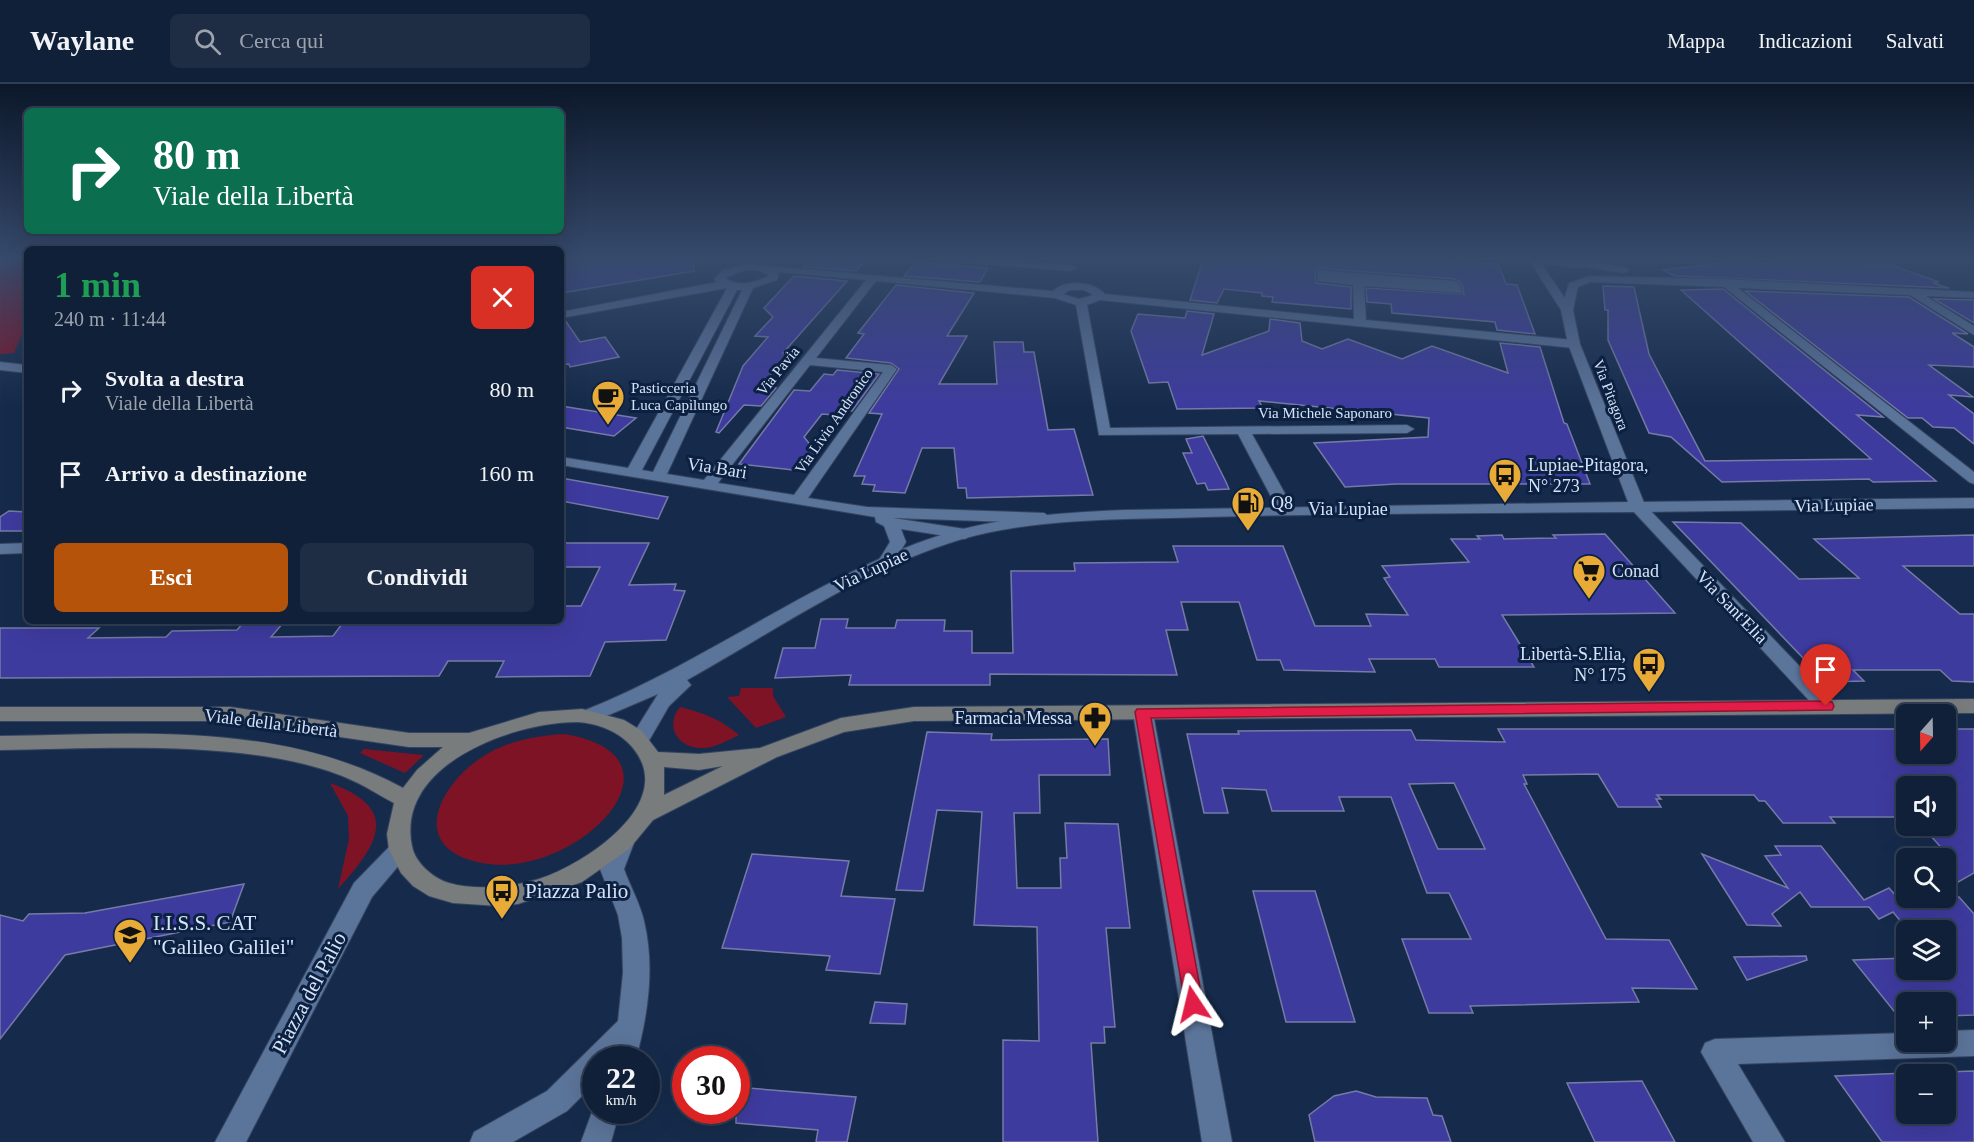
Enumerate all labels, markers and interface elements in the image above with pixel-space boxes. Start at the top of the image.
search box [170,14,590,68]
text: Waylane [30,25,134,56]
icon: search [191,25,224,58]
text: Cerca qui [239,28,324,53]
text: Mappa [1667,29,1725,53]
text: Indicazioni [1758,29,1853,53]
text: Salvati [1886,29,1944,53]
icon: right [54,132,132,210]
text: 80 m [153,132,241,178]
text: Viale della Libertà [153,181,354,211]
text: 1 min [54,265,141,305]
button: close [471,266,534,329]
text: 240 m · 11:44 [54,308,166,330]
street label: Via Pavia [754,343,803,399]
street label: Via Pitagora [1590,357,1632,433]
text: Svolta a destra [105,366,244,391]
street label: Via Livio Andronico [792,366,876,476]
icon: right [54,374,87,407]
text: 80 m [489,377,534,402]
cafe icon: Pasticceria Luca Capilungo [590,379,626,426]
place label: Pasticceria Luca Capilungo [631,380,727,413]
text: Viale della Libertà [105,392,254,414]
street label: Via Michele Saponaro [1258,405,1392,421]
street label: Via Bari [686,453,748,483]
place label: Lupiae-Pitagora, N° 273 [1528,455,1648,496]
bus stop icon: Lupiae-Pitagora, N° 273 [1487,457,1523,504]
icon: arrive [54,458,87,491]
text: Arrivo a destinazione [105,461,307,486]
text: 160 m [478,461,534,486]
fuel station icon: Q8 [1230,485,1266,532]
place label: Q8 [1271,493,1293,513]
street label: Via Lupiae [1794,494,1874,516]
street label: Via Lupiae [1308,499,1388,519]
button: Esci [54,543,288,612]
button: Condividi [300,543,534,612]
street label: Via Lupiae [831,544,911,596]
supermarket icon: Conad [1571,553,1607,600]
place label: Conad [1612,561,1659,581]
street label: Via Sant'Elia [1692,566,1772,648]
place label: Libertà-S.Elia, N° 175 [1520,644,1626,685]
pin [1800,644,1851,706]
bus stop icon: Libertà-S.Elia, N° 175 [1631,646,1667,693]
icon: arrive [1809,653,1842,686]
pharmacy icon: Farmacia Messa [1077,700,1113,747]
north arrow [1896,704,1956,764]
map controls [1896,704,1956,1124]
street label: Viale della Libertà [203,705,339,741]
place label: Farmacia Messa [955,708,1072,728]
button: sound [1896,776,1956,836]
button: search [1896,848,1956,908]
bus stop icon: Piazza Palio [484,873,520,920]
place label: Piazza Palio [525,879,628,903]
place label: I.I.S.S. CAT "Galileo Galilei" [153,911,294,959]
school or university icon: I.I.S.S. CAT "Galileo Galilei" [112,917,148,964]
button: layers [1896,920,1956,980]
street label: Piazza del Palio [267,928,351,1058]
position arrow [1161,972,1225,1036]
button: + [1896,992,1956,1052]
speed limit sign: 30 [672,1046,750,1124]
text: 22 [606,1061,636,1094]
button: − [1896,1064,1956,1124]
text: km/h [606,1092,636,1108]

